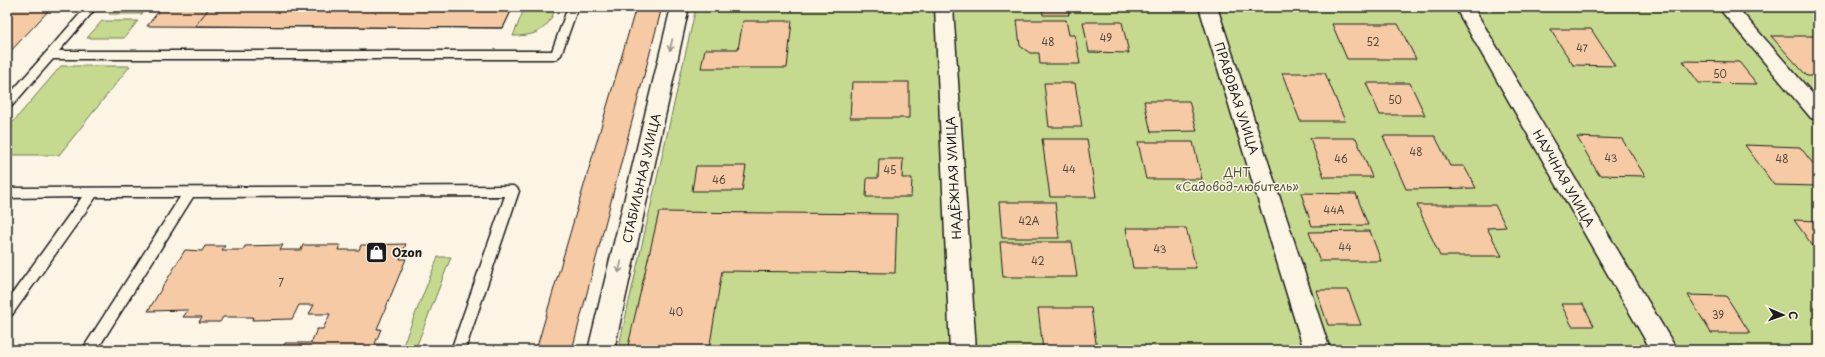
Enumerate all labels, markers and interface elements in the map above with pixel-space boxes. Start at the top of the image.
house number: 49 [1100,30,1112,45]
house number: 48 [1042,34,1054,49]
house number: 52 [1366,34,1380,49]
one-way arrow [667,38,675,51]
street label: ПРАВОВАЯ УЛИЦА [1210,40,1264,156]
house number: 47 [1576,40,1589,55]
house number: 50 [1713,66,1727,81]
house number: 50 [1388,92,1402,107]
street label: СТАБИЛЬНАЯ УЛИЦА [617,111,665,245]
street label: НАДЁЖНАЯ УЛИЦА [941,116,965,240]
street label: НАУЧНАЯ УЛИЦА [1529,126,1599,230]
house number: 48 [1410,144,1422,159]
house number: 43 [1605,150,1618,165]
house number: 46 [1334,151,1348,166]
house number: 48 [1776,151,1788,166]
house number: 44 [1062,161,1076,176]
house number: 45 [884,162,896,177]
park label: ДНТ «Садовод-любитель» [1175,163,1299,195]
house number: 46 [712,172,726,187]
house number: 44А [1324,202,1345,217]
house number: 42А [1019,213,1040,228]
shop icon: Ozon [364,239,390,265]
house number: 44 [1338,239,1352,254]
house number: 43 [1154,241,1167,256]
place label: Ozon [392,243,422,261]
house number: 42 [1031,253,1045,268]
one-way arrow [616,260,623,273]
house number: 7 [278,275,284,290]
north arrow [1763,295,1803,335]
house number: 40 [669,304,683,319]
house number: 39 [1712,307,1724,322]
text: С [1785,311,1802,320]

